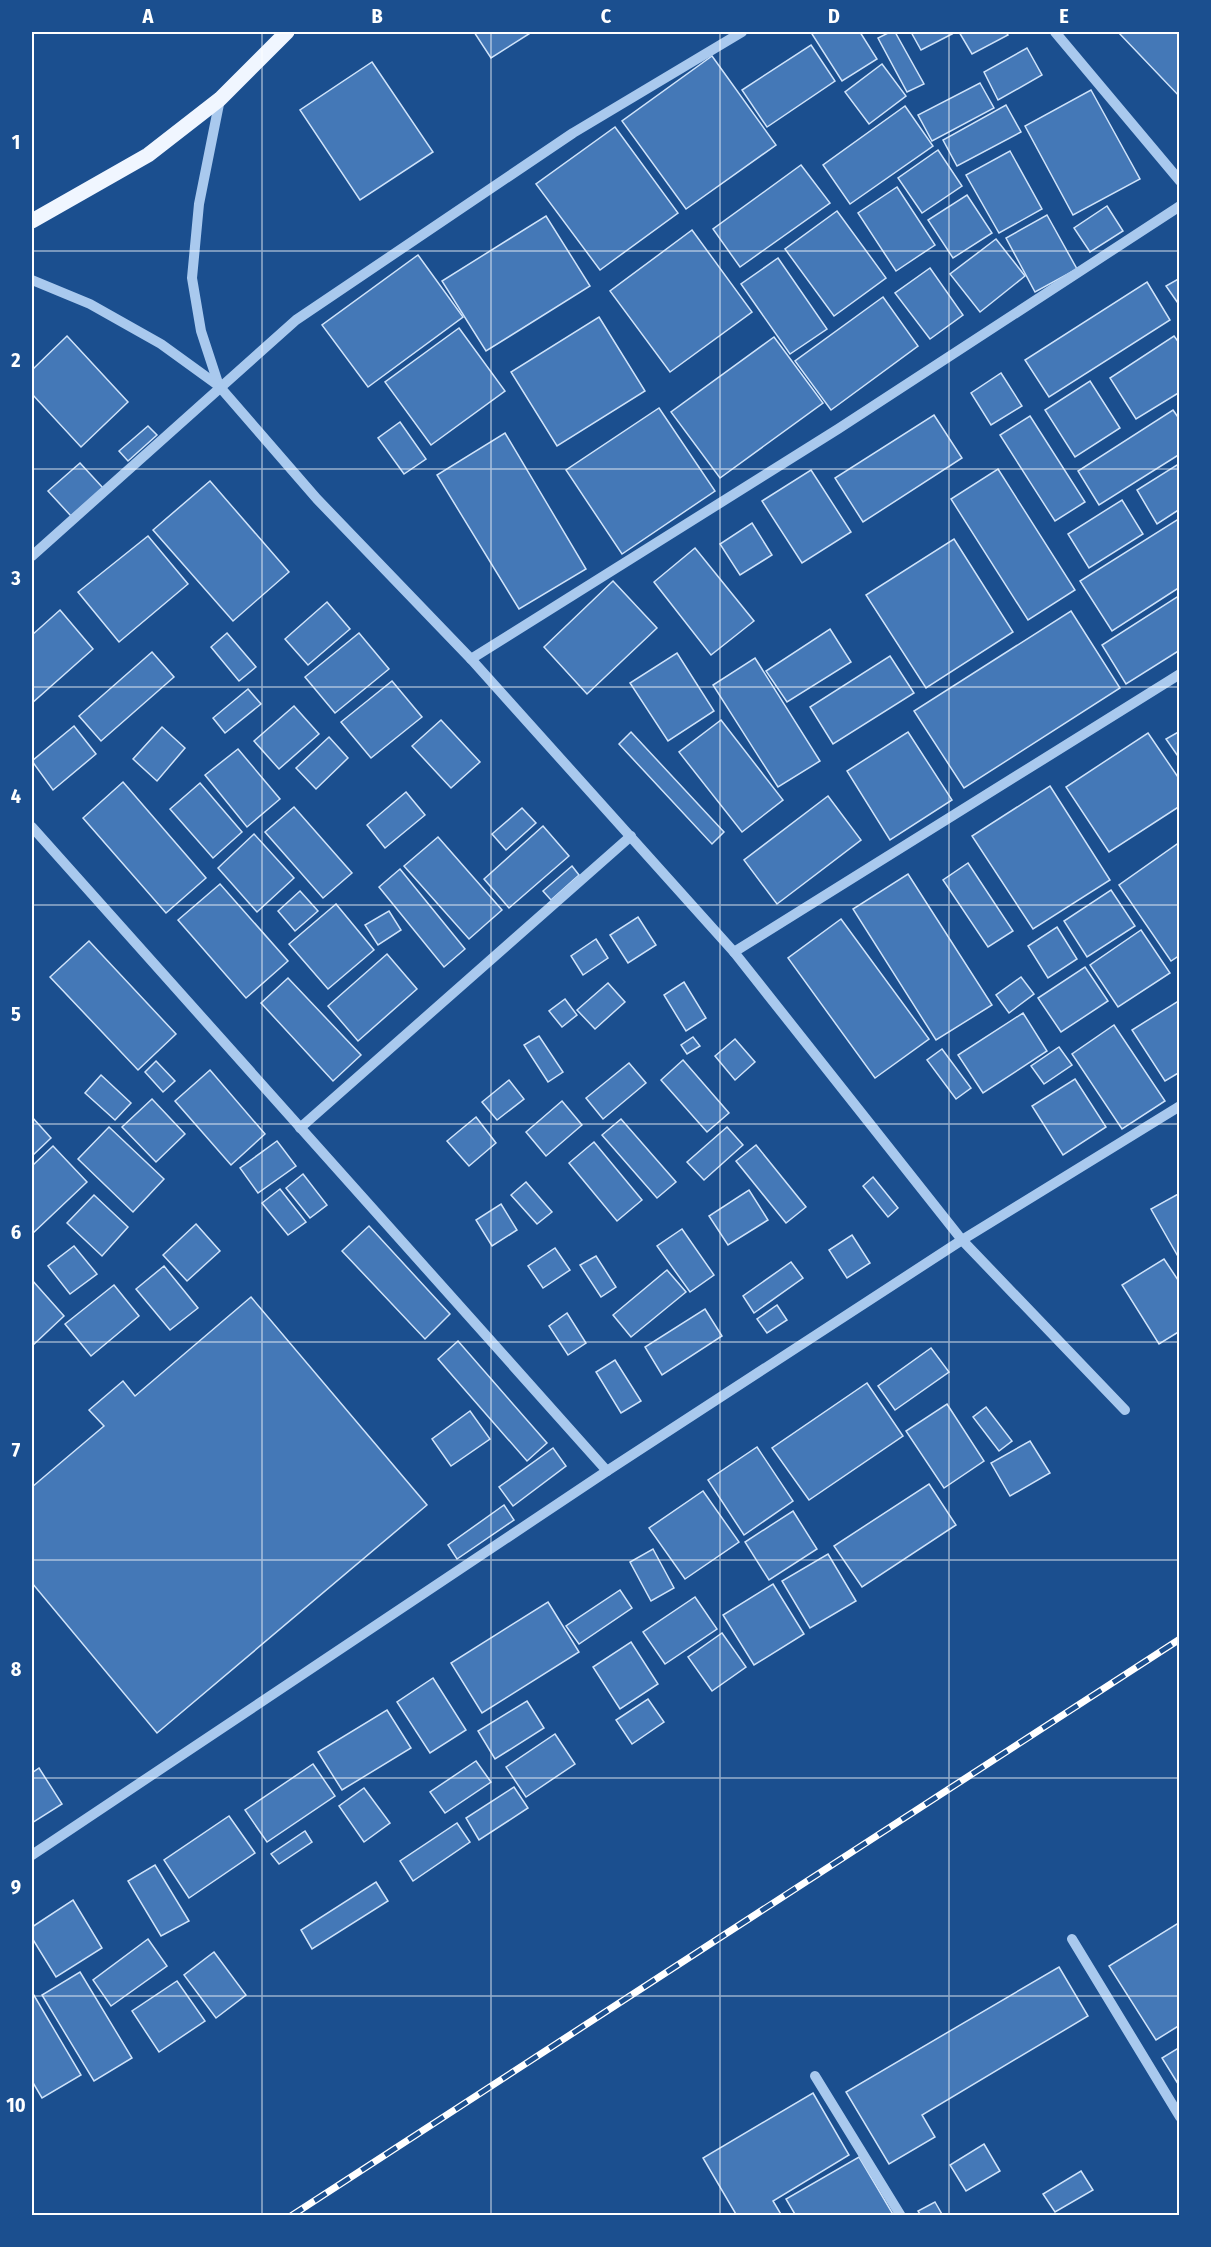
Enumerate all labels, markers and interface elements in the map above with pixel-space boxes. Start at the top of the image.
text: A [142,4,155,28]
text: B [371,4,383,28]
text: C [601,4,612,28]
text: D [828,4,840,28]
text: E [1059,4,1069,28]
text: 1 [12,130,20,154]
text: 2 [10,348,21,372]
text: 3 [10,566,21,590]
text: 4 [11,784,21,808]
text: 5 [11,1002,21,1026]
text: 6 [11,1220,21,1244]
text: 7 [12,1438,21,1462]
text: 8 [11,1657,22,1681]
text: 9 [11,1875,21,1899]
text: 10 [6,2093,26,2117]

